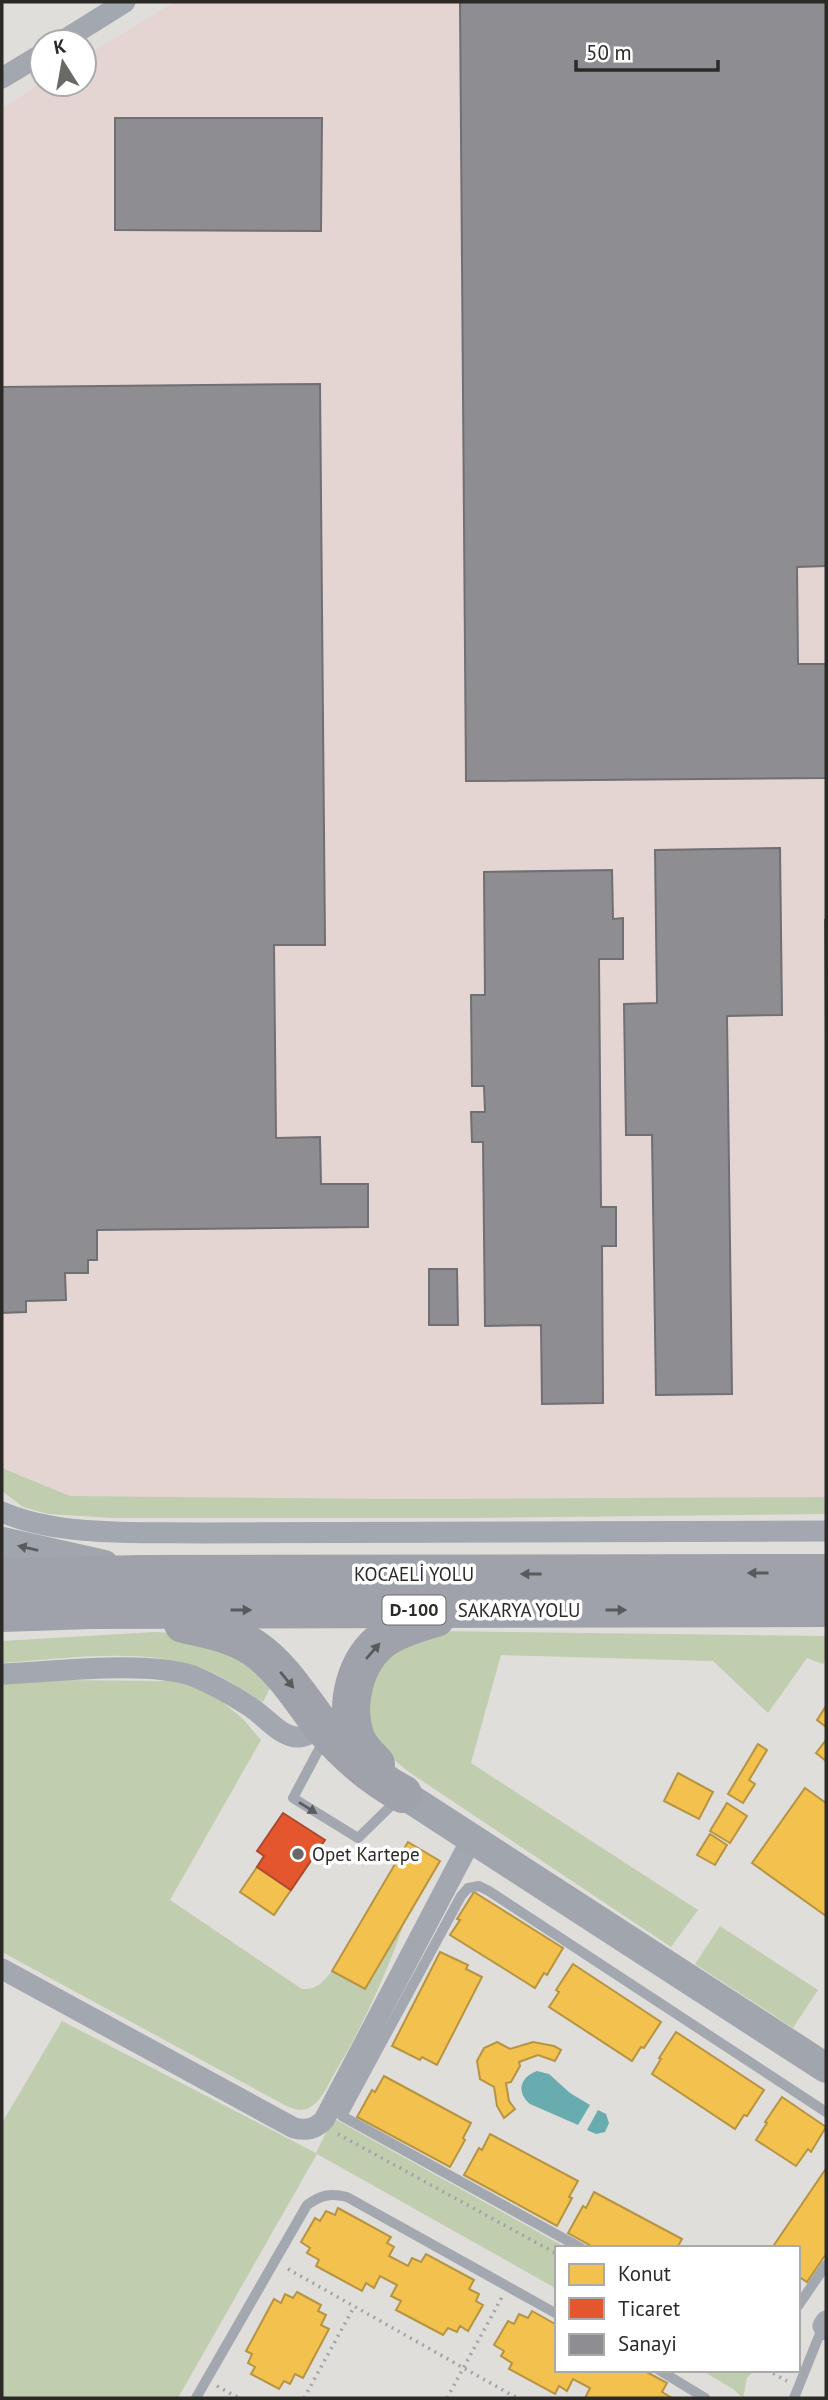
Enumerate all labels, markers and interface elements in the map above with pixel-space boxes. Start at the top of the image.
north arrow [28,28,98,98]
scale bar [576,28,718,72]
text: K [52,33,68,59]
text: 50 m [586,39,632,66]
one-way arrow [17,1542,39,1553]
street label: KOCAELİ YOLU [354,1562,474,1586]
one-way arrow [747,1567,769,1579]
one-way arrow [519,1568,541,1580]
road number: D-100 [382,1596,446,1624]
street label: SAKARYA YOLU [458,1598,580,1622]
one-way arrow [231,1604,253,1616]
one-way arrow [605,1604,627,1615]
one-way arrow [365,1642,381,1660]
one-way arrow [279,1672,294,1689]
one-way arrow [299,1801,318,1814]
place label: Opet Kartepe [312,1842,420,1866]
marker: Opet Kartepe [290,1846,306,1862]
legend [555,2246,800,2372]
text: Konut [618,2260,671,2287]
text: Ticaret [618,2295,680,2322]
text: Sanayi [618,2330,677,2357]

